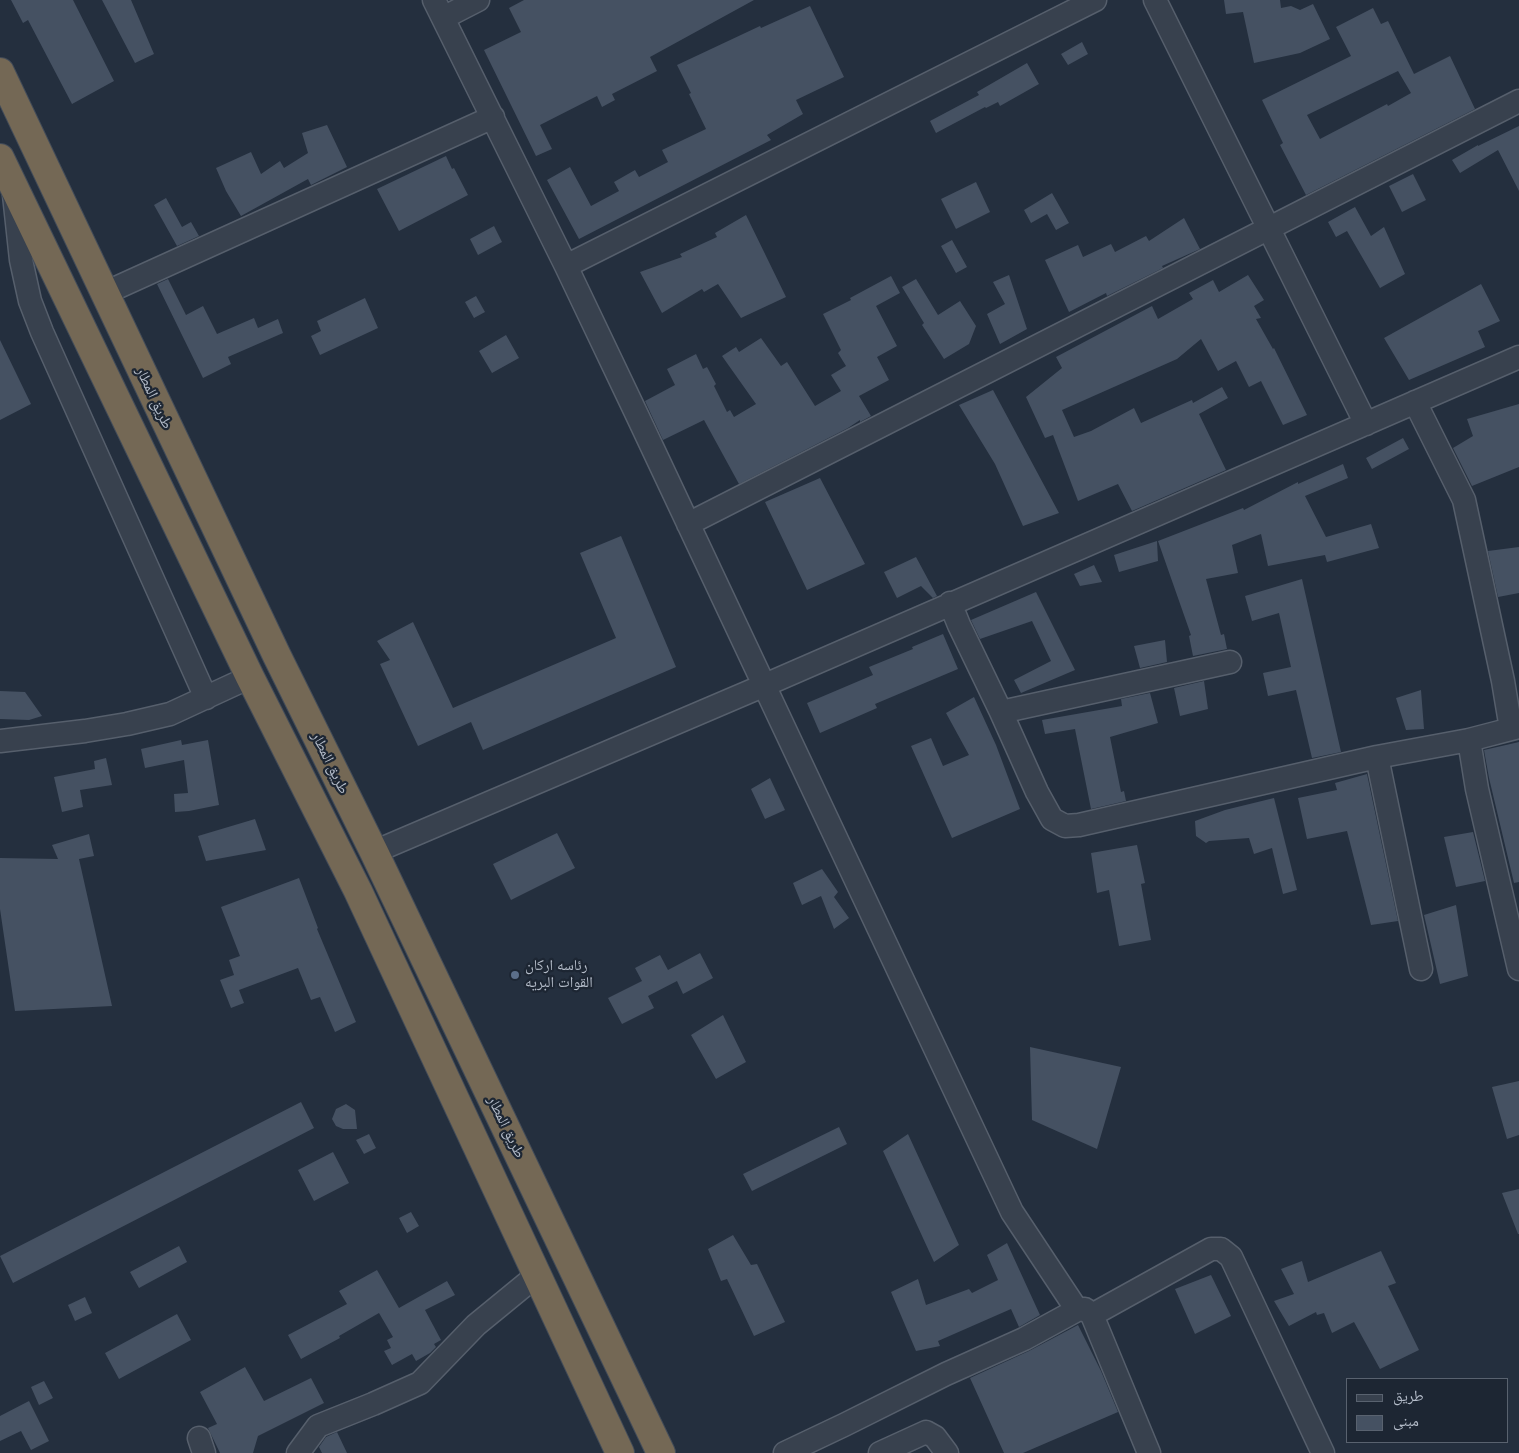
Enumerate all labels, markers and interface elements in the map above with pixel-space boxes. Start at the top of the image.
street label: طريق المطار [132,364,176,432]
street label: طريق المطار [307,729,353,797]
place label: رئاسه اركان القوات البريه [525,957,593,992]
marker: رئاسه اركان القوات البريه [509,969,521,981]
street label: طريق المطار [483,1093,529,1161]
legend [1346,1378,1509,1443]
text: طريق [1393,1386,1424,1405]
text: مبنى [1393,1411,1419,1430]

